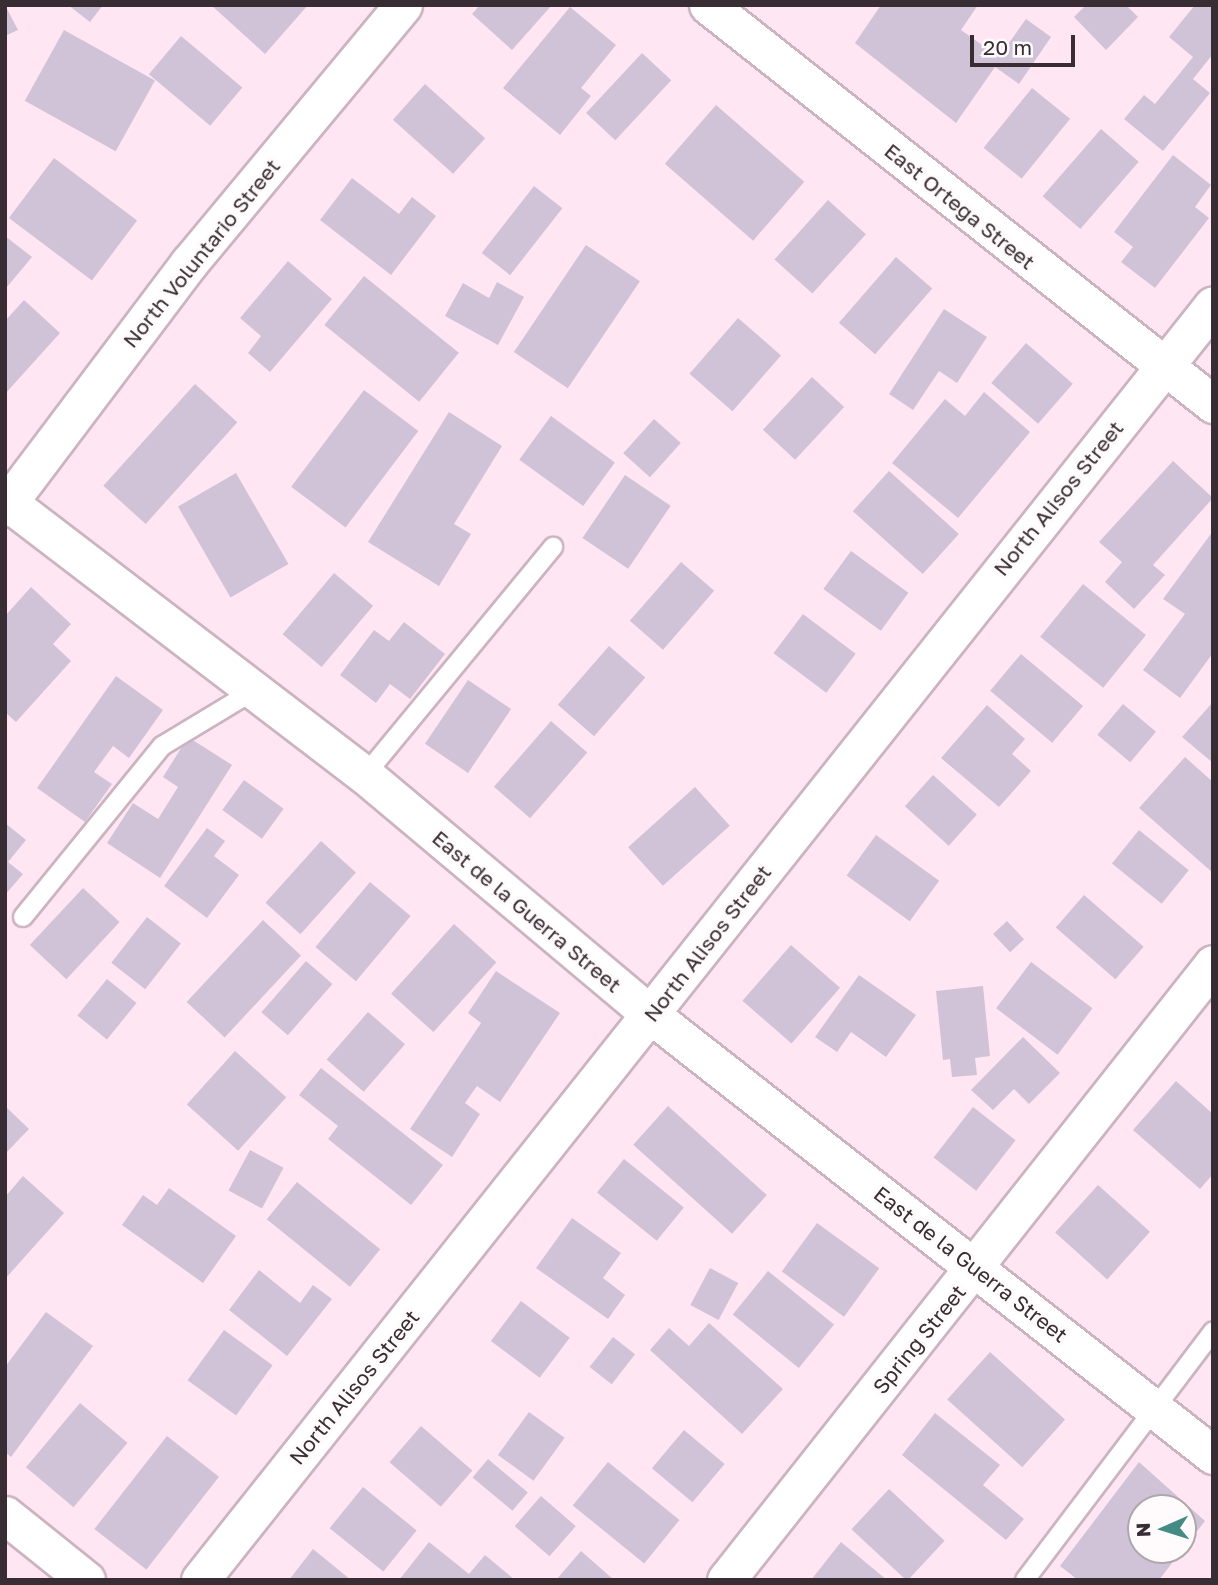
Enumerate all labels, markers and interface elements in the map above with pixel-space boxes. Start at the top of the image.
scale bar [973,21,1078,65]
text: 20 m [983,34,1032,60]
street label: East Ortega Street [880,138,1040,274]
street label: North Voluntario Street [117,154,285,352]
street label: North Alisos Street [988,415,1128,581]
street label: East de la Guerra Street [428,825,626,997]
street label: North Alisos Street [638,860,776,1026]
street label: East de la Guerra Street [869,1181,1073,1347]
street label: Spring Street [867,1279,971,1399]
street label: North Alisos Street [284,1304,424,1470]
north arrow [1127,1494,1197,1564]
text: N [1131,1522,1154,1538]

